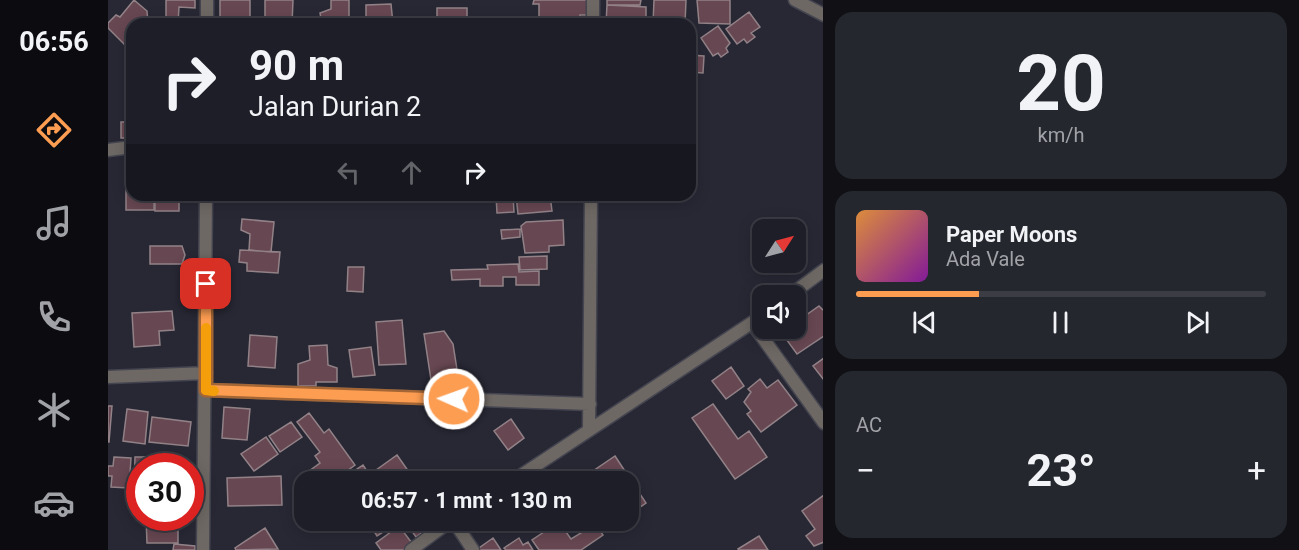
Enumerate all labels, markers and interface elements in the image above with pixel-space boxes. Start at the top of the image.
text: 06:56 [19,26,89,58]
text: 20 [1016,38,1106,129]
text: 90 m [249,41,344,90]
icon: right [150,42,228,120]
text: Jalan Durian 2 [249,91,421,123]
icon: directions [33,109,75,151]
text: km/h [1038,123,1084,147]
icon: left [332,156,365,189]
icon: ahead [395,156,428,189]
icon: right [458,156,491,189]
icon: music [33,202,75,244]
north arrow [752,219,806,273]
map controls [752,219,806,339]
text: Paper Moons [946,222,1077,247]
text: Ada Vale [946,247,1025,271]
pin [180,258,231,309]
icon: arrive [189,267,222,300]
button: sound [752,285,806,339]
icon: phone [33,296,75,338]
icon: previous [908,306,941,339]
icon: pause [1044,306,1077,339]
icon: next [1181,306,1214,339]
position arrow [422,367,486,431]
icon: climate [33,389,75,431]
text: AC [856,413,882,437]
text: 23° [1026,444,1096,497]
text: − [856,451,875,490]
text: + [1247,451,1266,490]
speed limit sign: 30 [126,453,204,531]
icon: car [33,482,75,524]
text: 06:57 · 1 mnt · 130 m [361,488,572,513]

